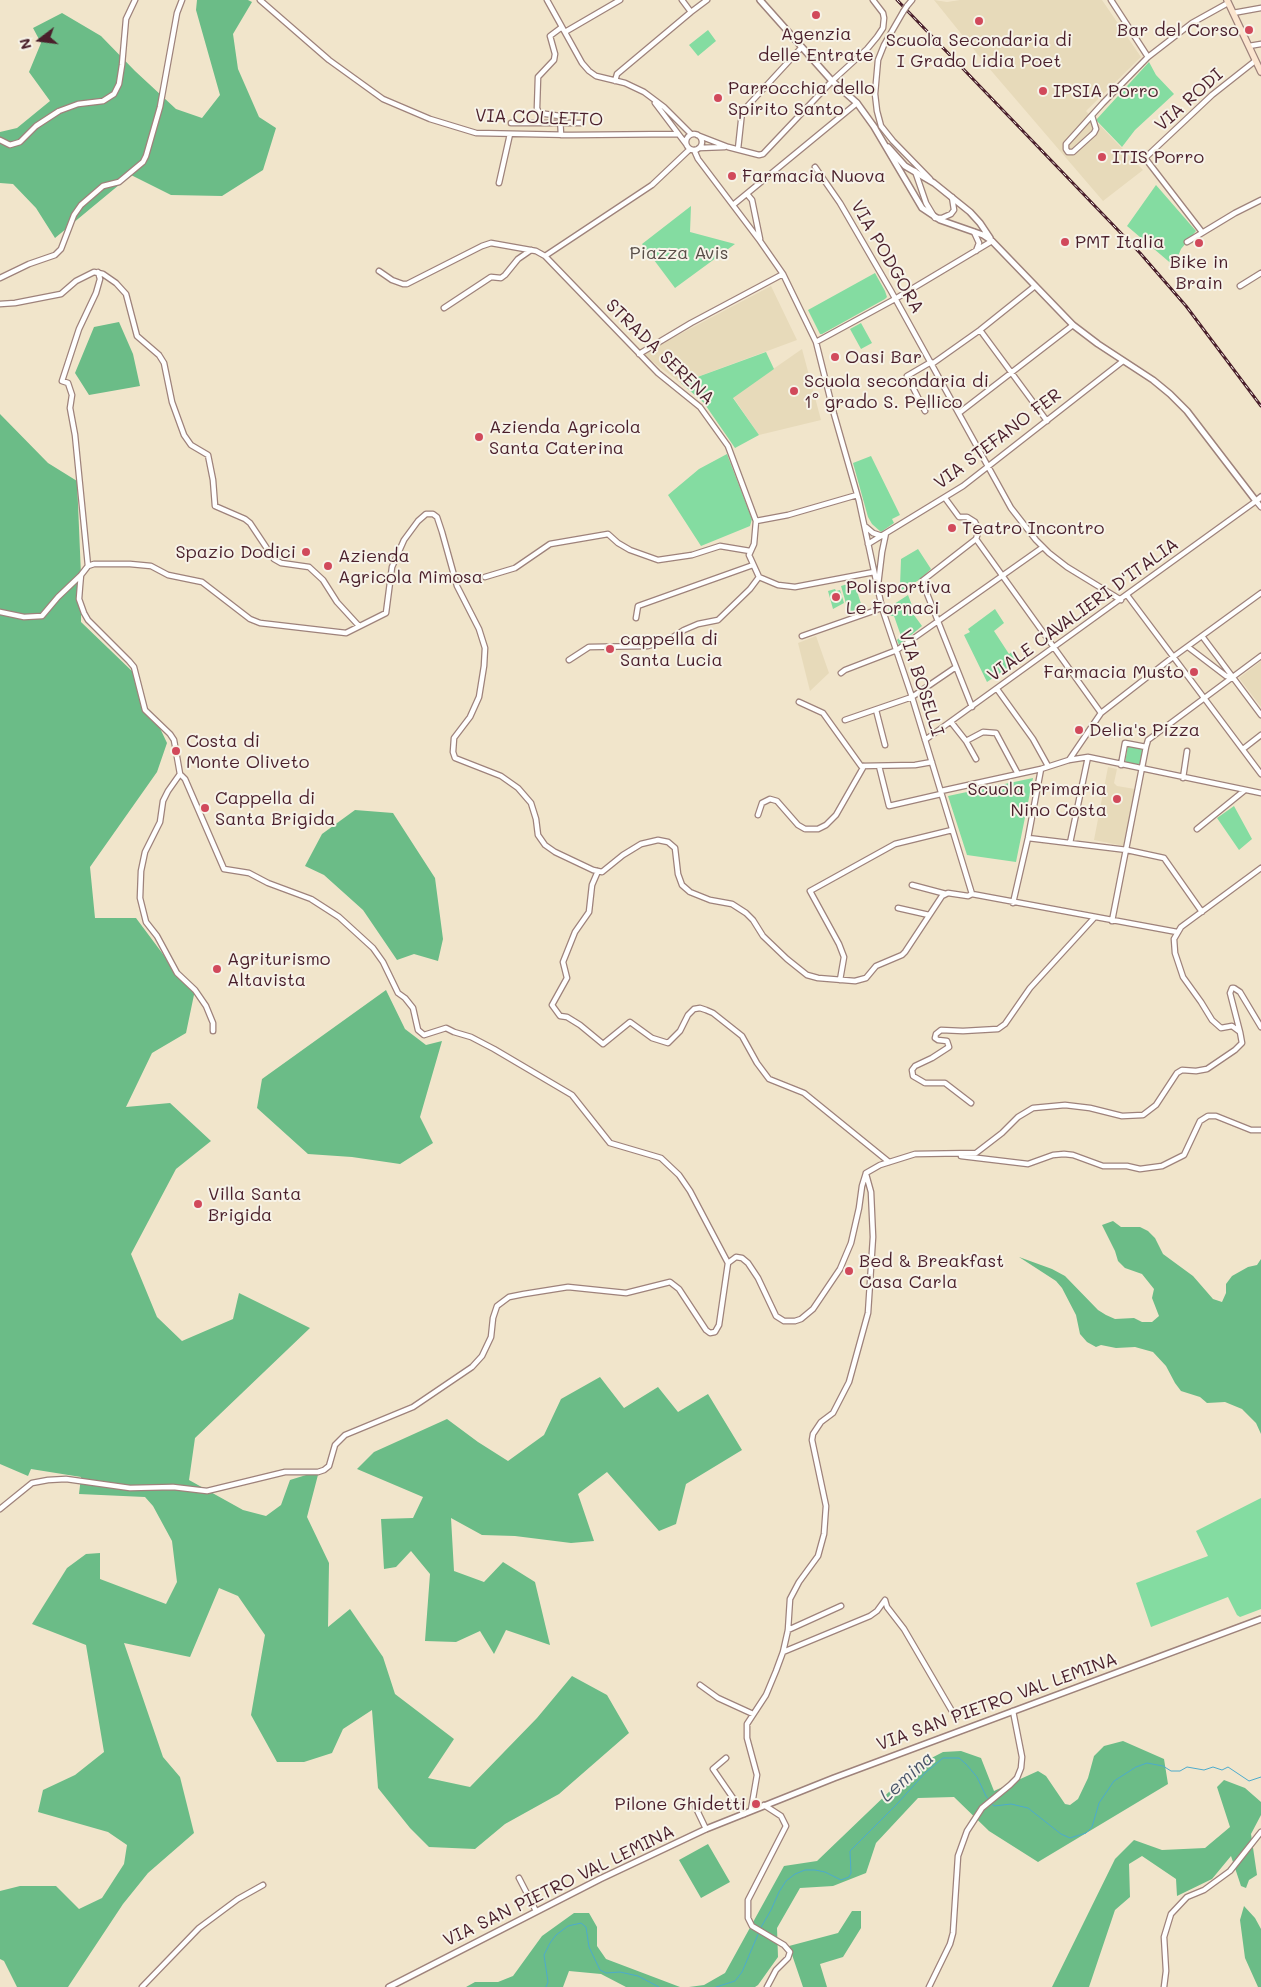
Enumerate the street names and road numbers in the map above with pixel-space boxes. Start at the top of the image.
street label: VIA RODI [1151,64,1227,136]
street label: VIA COLLETTO [474,105,604,131]
street label: VIA PODGORA [846,197,928,317]
street label: STRADA SERENA [601,295,719,409]
street label: VIA STEFANO FER [930,384,1066,494]
street label: VIALE CAVALIERI D'ITALIA [983,533,1183,687]
street label: VIA BOSELLI [894,627,948,739]
street label: VIA SAN PIETRO VAL LEMINA [874,1648,1120,1756]
street label: VIA SAN PIETRO VAL LEMINA [440,1821,678,1951]

